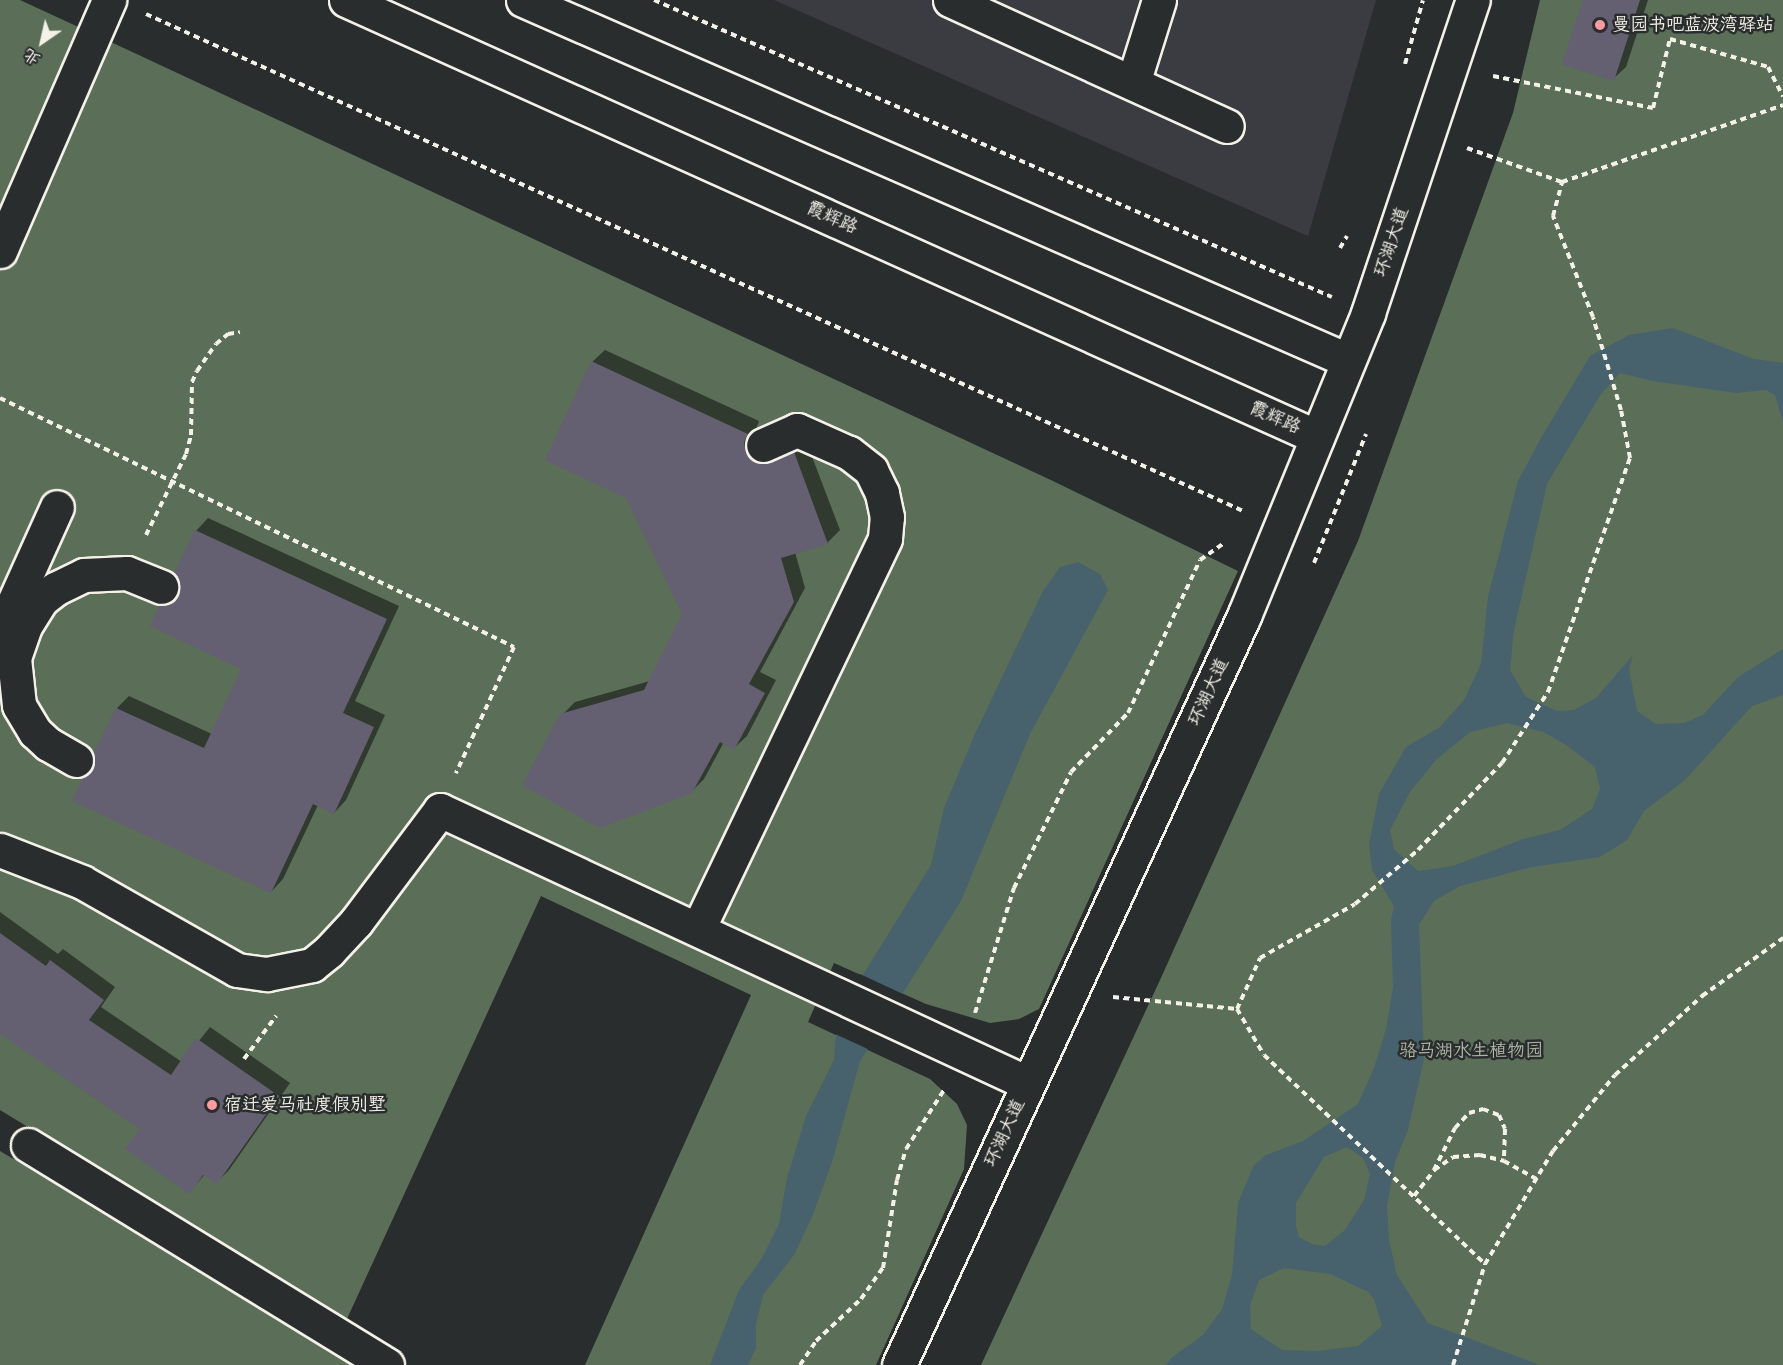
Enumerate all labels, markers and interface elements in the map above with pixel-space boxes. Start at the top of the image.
north arrow [12,12,72,72]
place label: 曼园书吧蓝波湾驿站 [1612,14,1774,36]
marker: 曼园书吧蓝波湾驿站 [1593,18,1607,32]
text: 北 [20,44,44,70]
street label: 霞辉路 [803,197,861,239]
street label: 环湖大道 [1370,204,1414,280]
street label: 霞辉路 [1246,397,1304,439]
street label: 环湖大道 [1184,655,1234,729]
park label: 骆马湖水生植物园 [1399,1040,1543,1062]
place label: 宿迁爱马社度假别墅 [224,1094,386,1116]
street label: 环湖大道 [980,1096,1030,1170]
marker: 宿迁爱马社度假别墅 [205,1098,219,1112]

